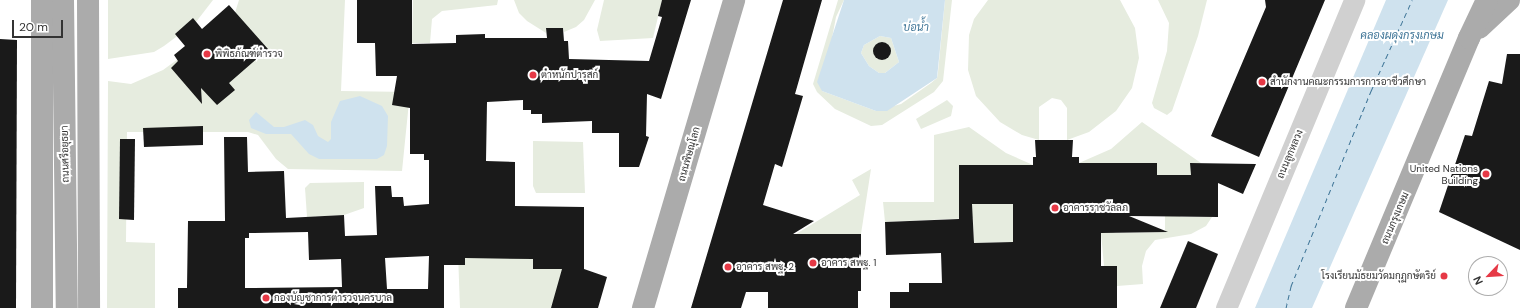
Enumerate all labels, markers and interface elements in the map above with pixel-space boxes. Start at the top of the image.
scale bar [14,12,65,38]
text: 20 m [19,19,48,35]
water label: บ่อน้ำ [903,20,929,34]
water label: คลองผดุงกรุงเกษม [1360,28,1444,42]
place label: พิพิธภ้ณฑ์ตำรวจ [215,48,283,60]
marker: พิพิธภ้ณฑ์ตำรวจ [202,49,212,59]
place label: ตำหนักปารุสก์ [541,69,598,81]
marker: ตำหนักปารุสก์ [528,70,538,80]
place label: สำนักงานคณะกรรมการการอาชีวศึกษา [1270,76,1426,88]
marker: สำนักงานคณะกรรมการการอาชีวศึกษา [1257,77,1267,87]
street label: ถนนศรีอยุธยา [59,125,71,183]
street label: ถนนพิษณุโลก [675,125,703,183]
street label: ถนนลูกหลวง [1274,128,1306,180]
place label: United Nations Building [1410,162,1478,186]
marker: United Nations Building [1481,169,1491,179]
street label: ถนนกรุงเกษม [1379,190,1411,246]
place label: อาคารราชวัลลภ [1063,202,1128,214]
marker: อาคารราชวัลลภ [1050,203,1060,213]
north arrow [1468,256,1508,296]
place label: อาคาร สพฐ. 1 [821,257,876,269]
marker: อาคาร สพฐ. 1 [808,258,818,268]
place label: อาคาร สพฐ. 2 [736,261,794,273]
marker: อาคาร สพฐ. 2 [723,262,733,272]
place label: โรงเรียนมัธยมวัดมกุฏกษัตริย์ [1321,270,1436,282]
marker: โรงเรียนมัธยมวัดมกุฏกษัตริย์ [1439,271,1449,281]
text: N [1470,274,1486,287]
place label: กองบัญชาการตำรวจนครบาล [274,292,392,304]
marker: กองบัญชาการตำรวจนครบาล [261,293,271,303]

